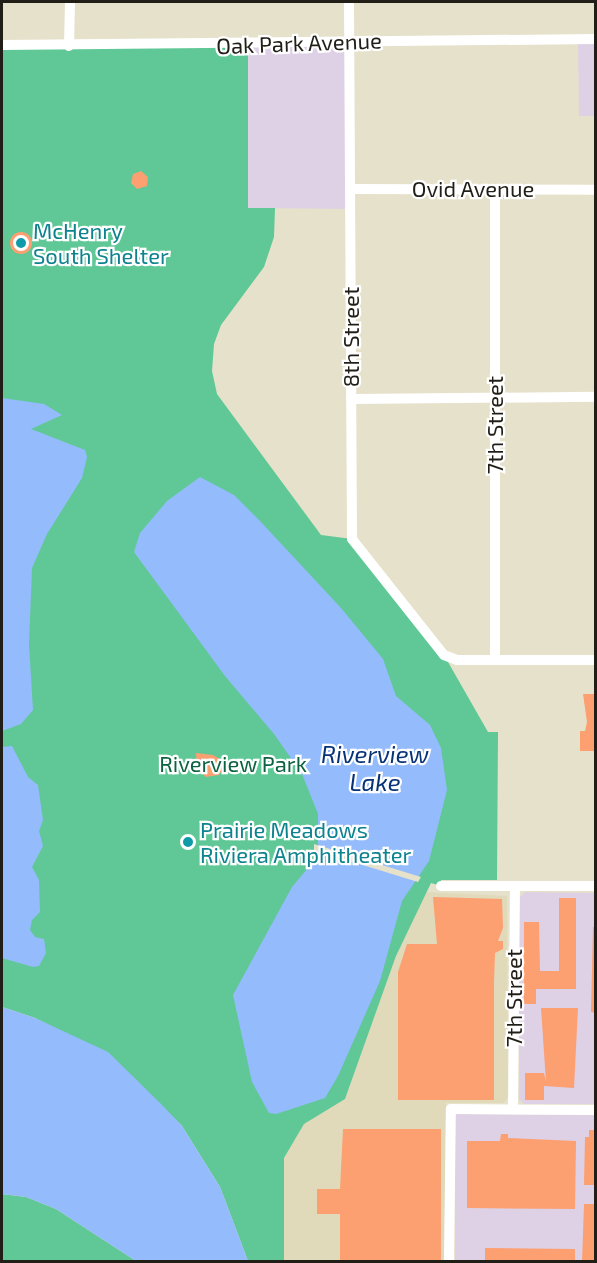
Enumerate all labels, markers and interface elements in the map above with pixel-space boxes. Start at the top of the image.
street label: Oak Park Avenue [215,27,383,59]
street label: Ovid Avenue [411,176,535,202]
place label: McHenry South Shelter [33,217,169,268]
marker: McHenry South Shelter [14,236,28,250]
street label: 8th Street [338,287,364,387]
street label: 7th Street [482,376,508,474]
water label: Riverview Lake [321,740,429,796]
park label: Riverview Park [159,751,307,777]
place label: Prairie Meadows Riviera Amphitheater [200,816,412,867]
marker: Prairie Meadows Riviera Amphitheater [181,835,195,849]
street label: 7th Street [501,949,527,1047]

